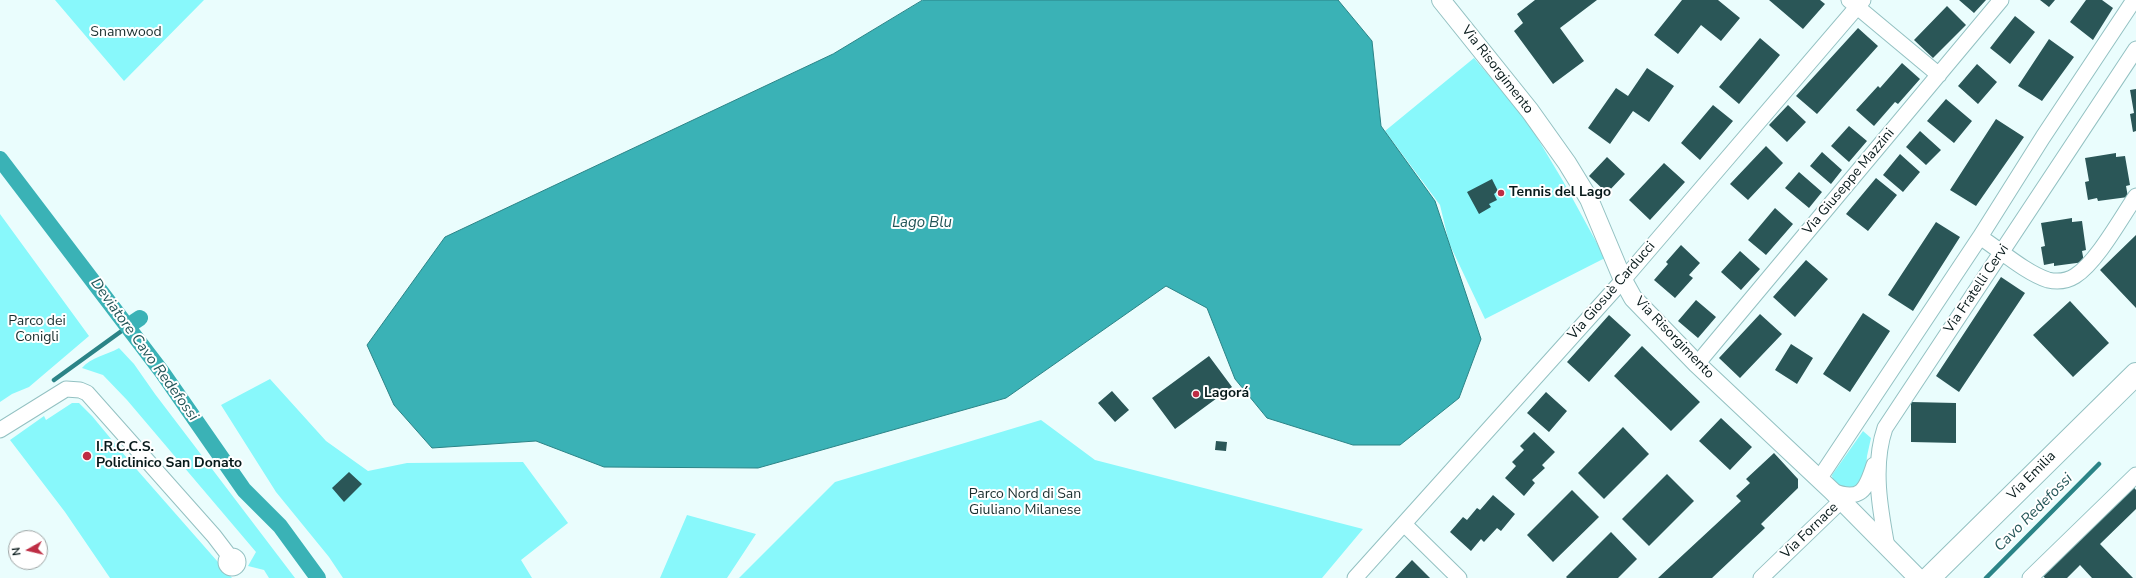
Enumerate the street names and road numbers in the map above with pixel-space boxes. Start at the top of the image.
street label: Via Risorgimento [1457,23,1537,117]
street label: Via Giuseppe Mazzini [1800,125,1898,239]
street label: Via Giosuè Carducci [1565,239,1659,343]
street label: Via Fratelli Cervi [1941,241,2013,337]
street label: Via Risorgimento [1631,294,1717,382]
street label: Via Emilia [2004,448,2060,504]
street label: Via Fornace [1778,500,1842,562]

